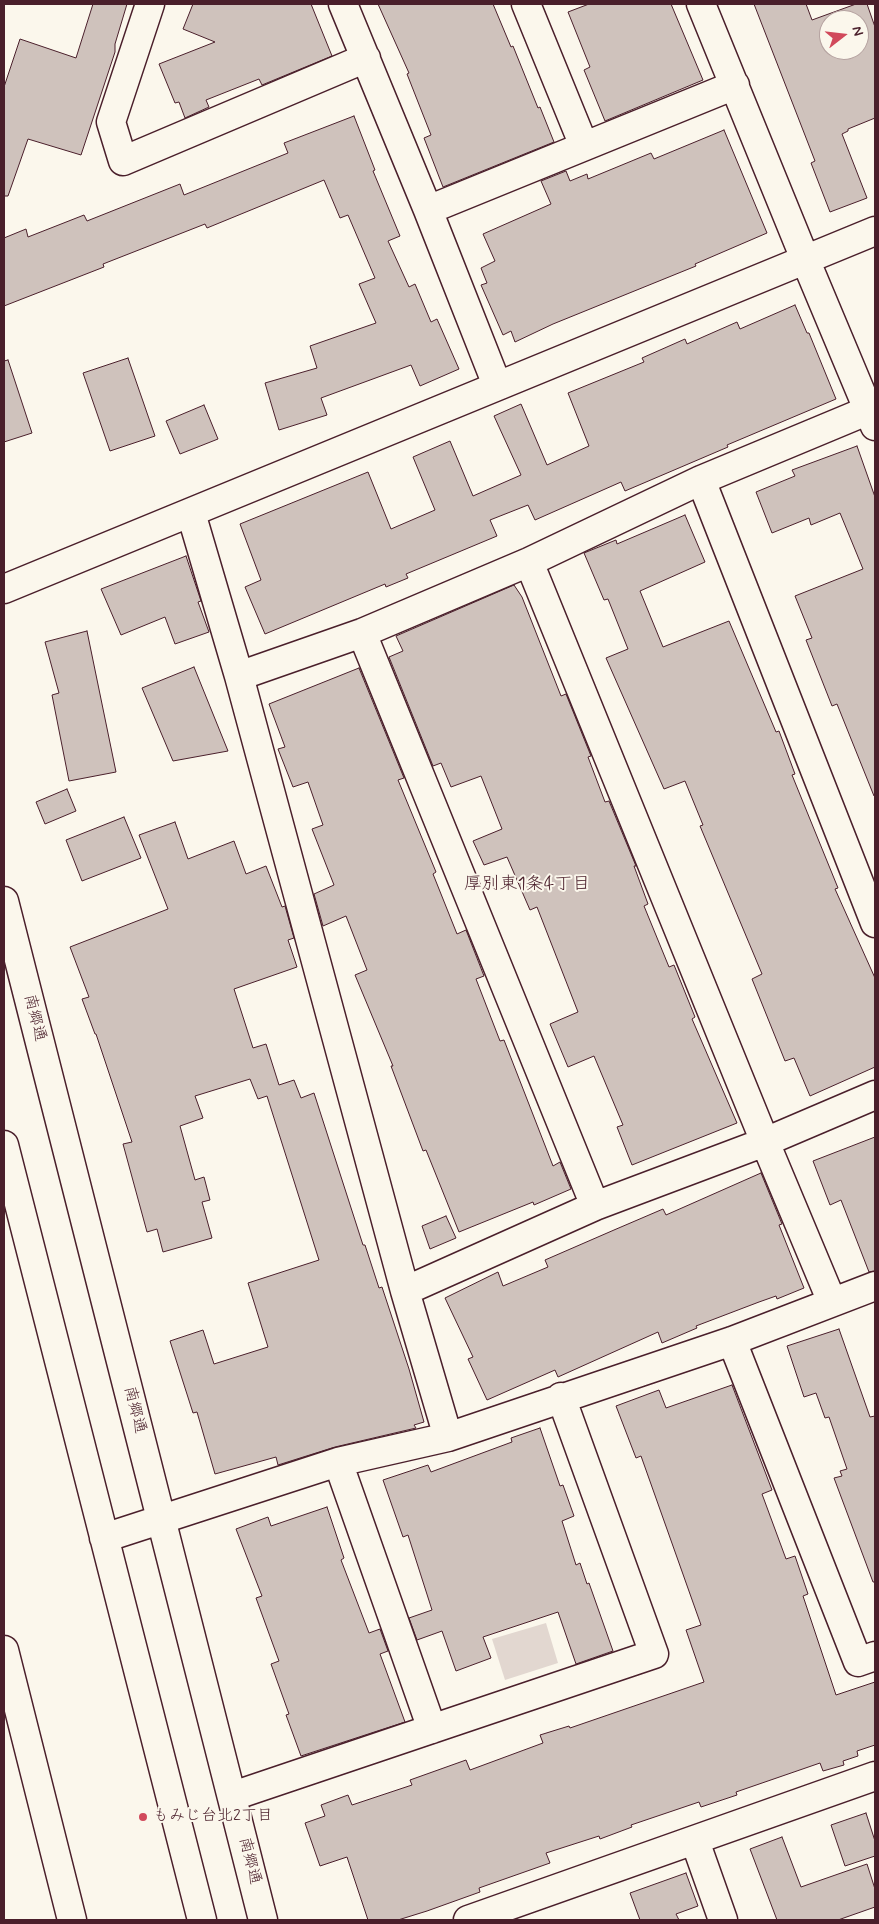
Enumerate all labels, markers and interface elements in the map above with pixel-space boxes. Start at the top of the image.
north arrow [819,10,869,60]
text: N [848,24,867,38]
district label: 厚別東1条4丁目 [464,874,590,896]
street label: 南郷通 [19,992,49,1044]
street label: 南郷通 [119,1384,149,1436]
place label: もみじ台北2丁目 [153,1807,273,1827]
marker: もみじ台北2丁目 [137,1811,149,1823]
street label: 南郷通 [234,1835,264,1887]

